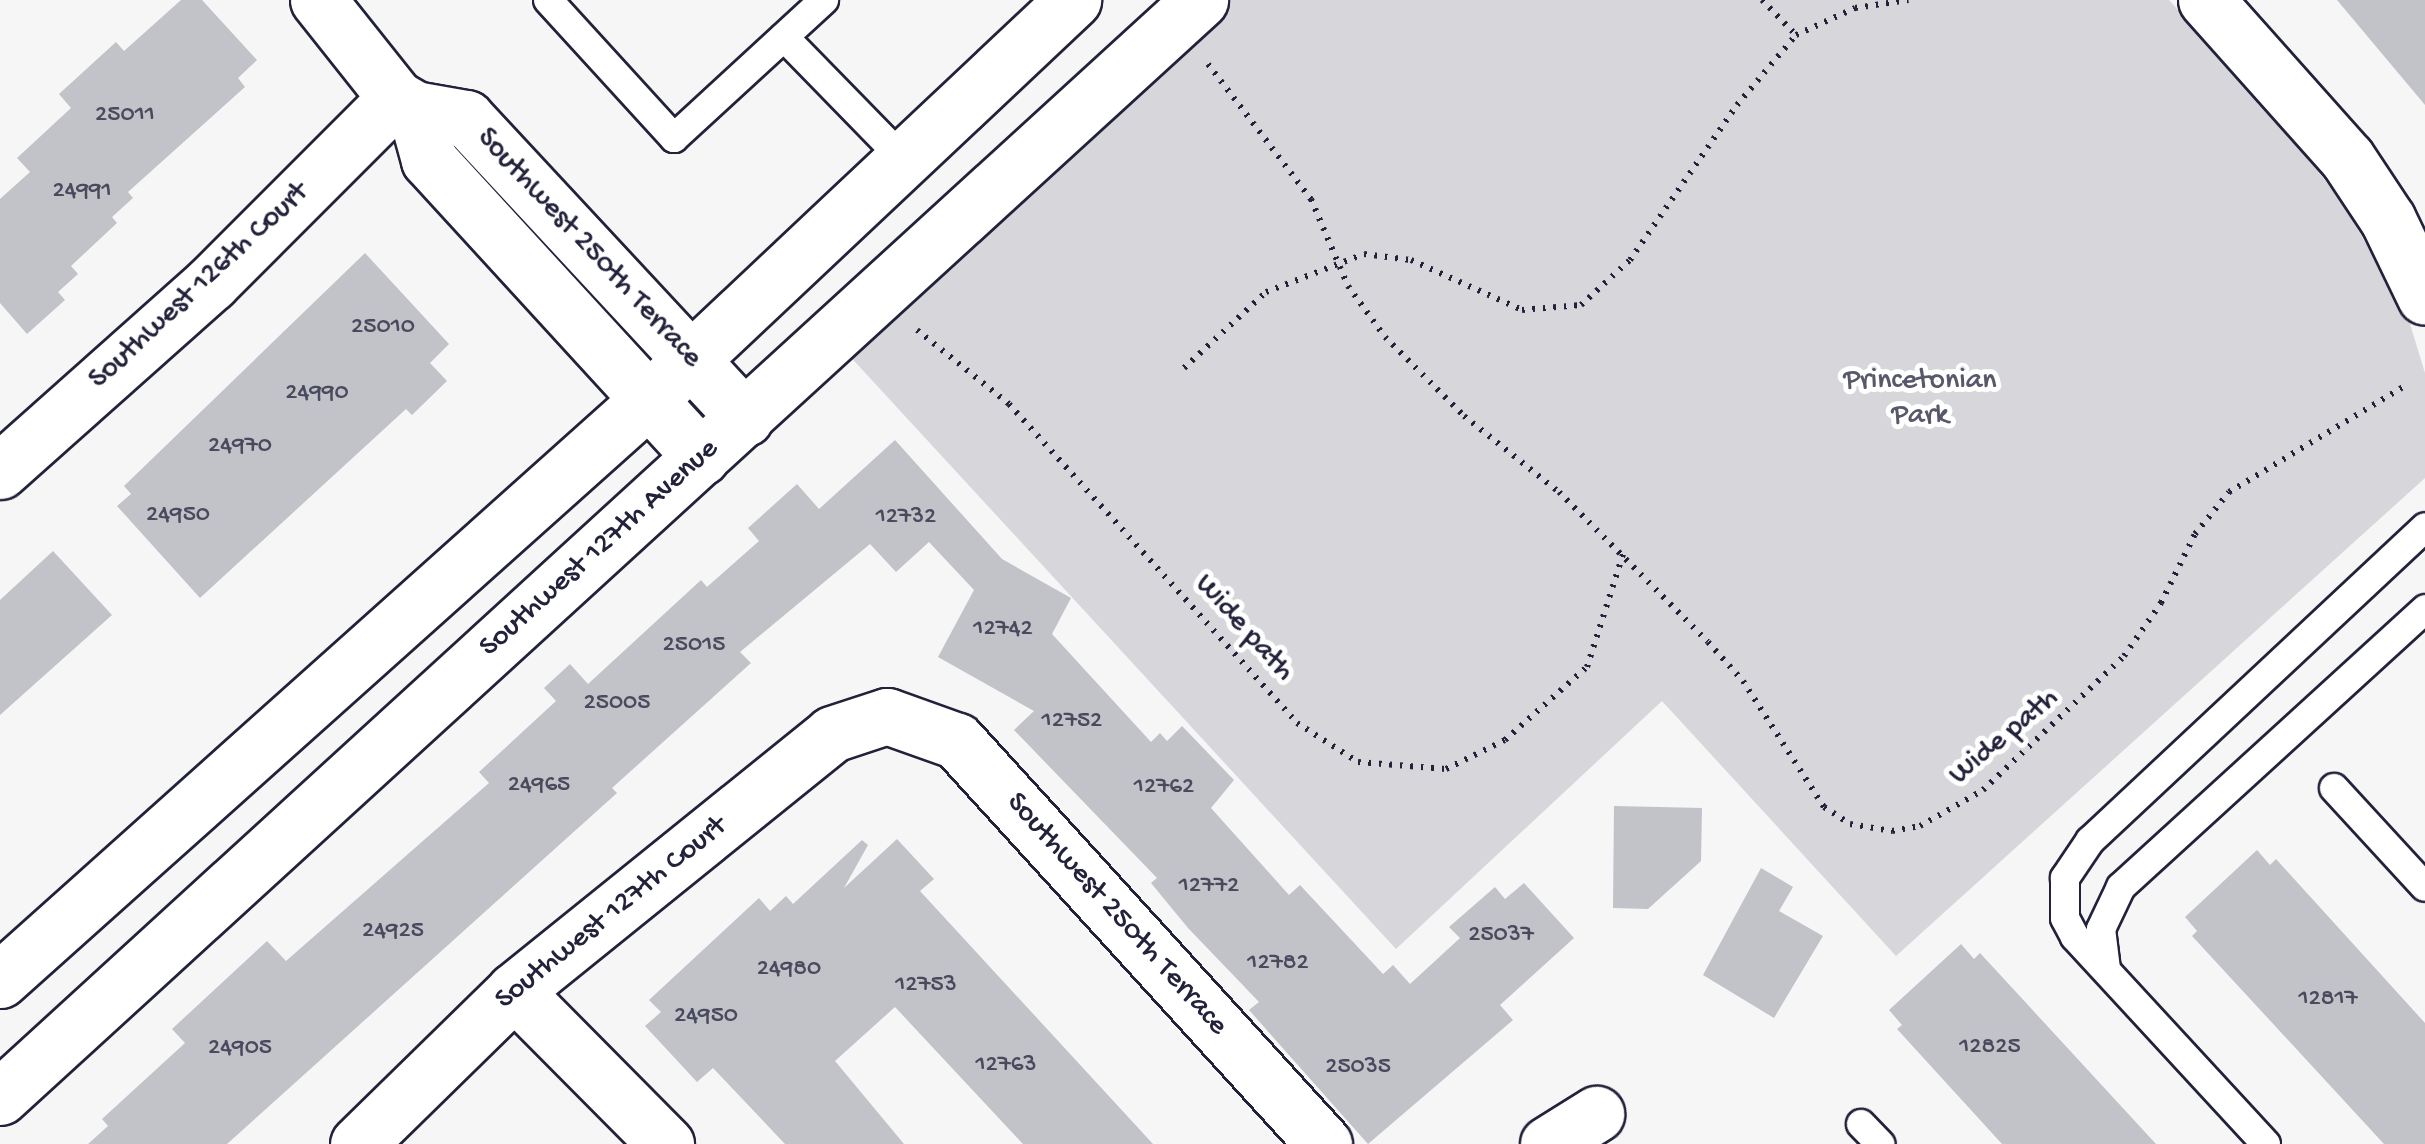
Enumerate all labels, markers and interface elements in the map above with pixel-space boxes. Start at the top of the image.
house number: 25011 [95,101,155,131]
street label: Southwest 250th Terrace [468,122,708,376]
street label: Southwest 126th Court [83,176,317,398]
house number: 24991 [52,177,112,207]
house number: 25010 [351,313,415,343]
park label: Princetonian Park [1843,364,1997,434]
house number: 24990 [285,379,349,409]
house number: 24970 [208,432,272,462]
street label: Southwest 127th Avenue [473,432,727,666]
house number: 24950 [146,501,210,531]
house number: 12732 [876,503,936,533]
street label: Wide path [1185,568,1301,690]
house number: 12742 [973,615,1033,645]
house number: 25015 [663,631,725,661]
street label: Wide path [1943,682,2067,794]
house number: 25005 [584,689,650,719]
house number: 12752 [1042,707,1102,737]
house number: 24965 [508,771,570,801]
house number: 12762 [1134,773,1194,803]
street label: Southwest 250th Terrace [997,786,1235,1044]
street label: Southwest 127th Court [489,809,735,1019]
house number: 12772 [1179,872,1239,902]
house number: 24925 [362,917,424,947]
house number: 25037 [1468,921,1534,951]
house number: 12782 [1247,949,1309,979]
house number: 24980 [757,955,821,985]
house number: 12753 [895,971,957,1001]
house number: 12817 [2298,985,2358,1015]
house number: 24950 [674,1002,738,1032]
house number: 12825 [1959,1033,2021,1063]
house number: 24905 [208,1034,272,1064]
house number: 12763 [976,1051,1036,1081]
house number: 25035 [1325,1053,1391,1083]

